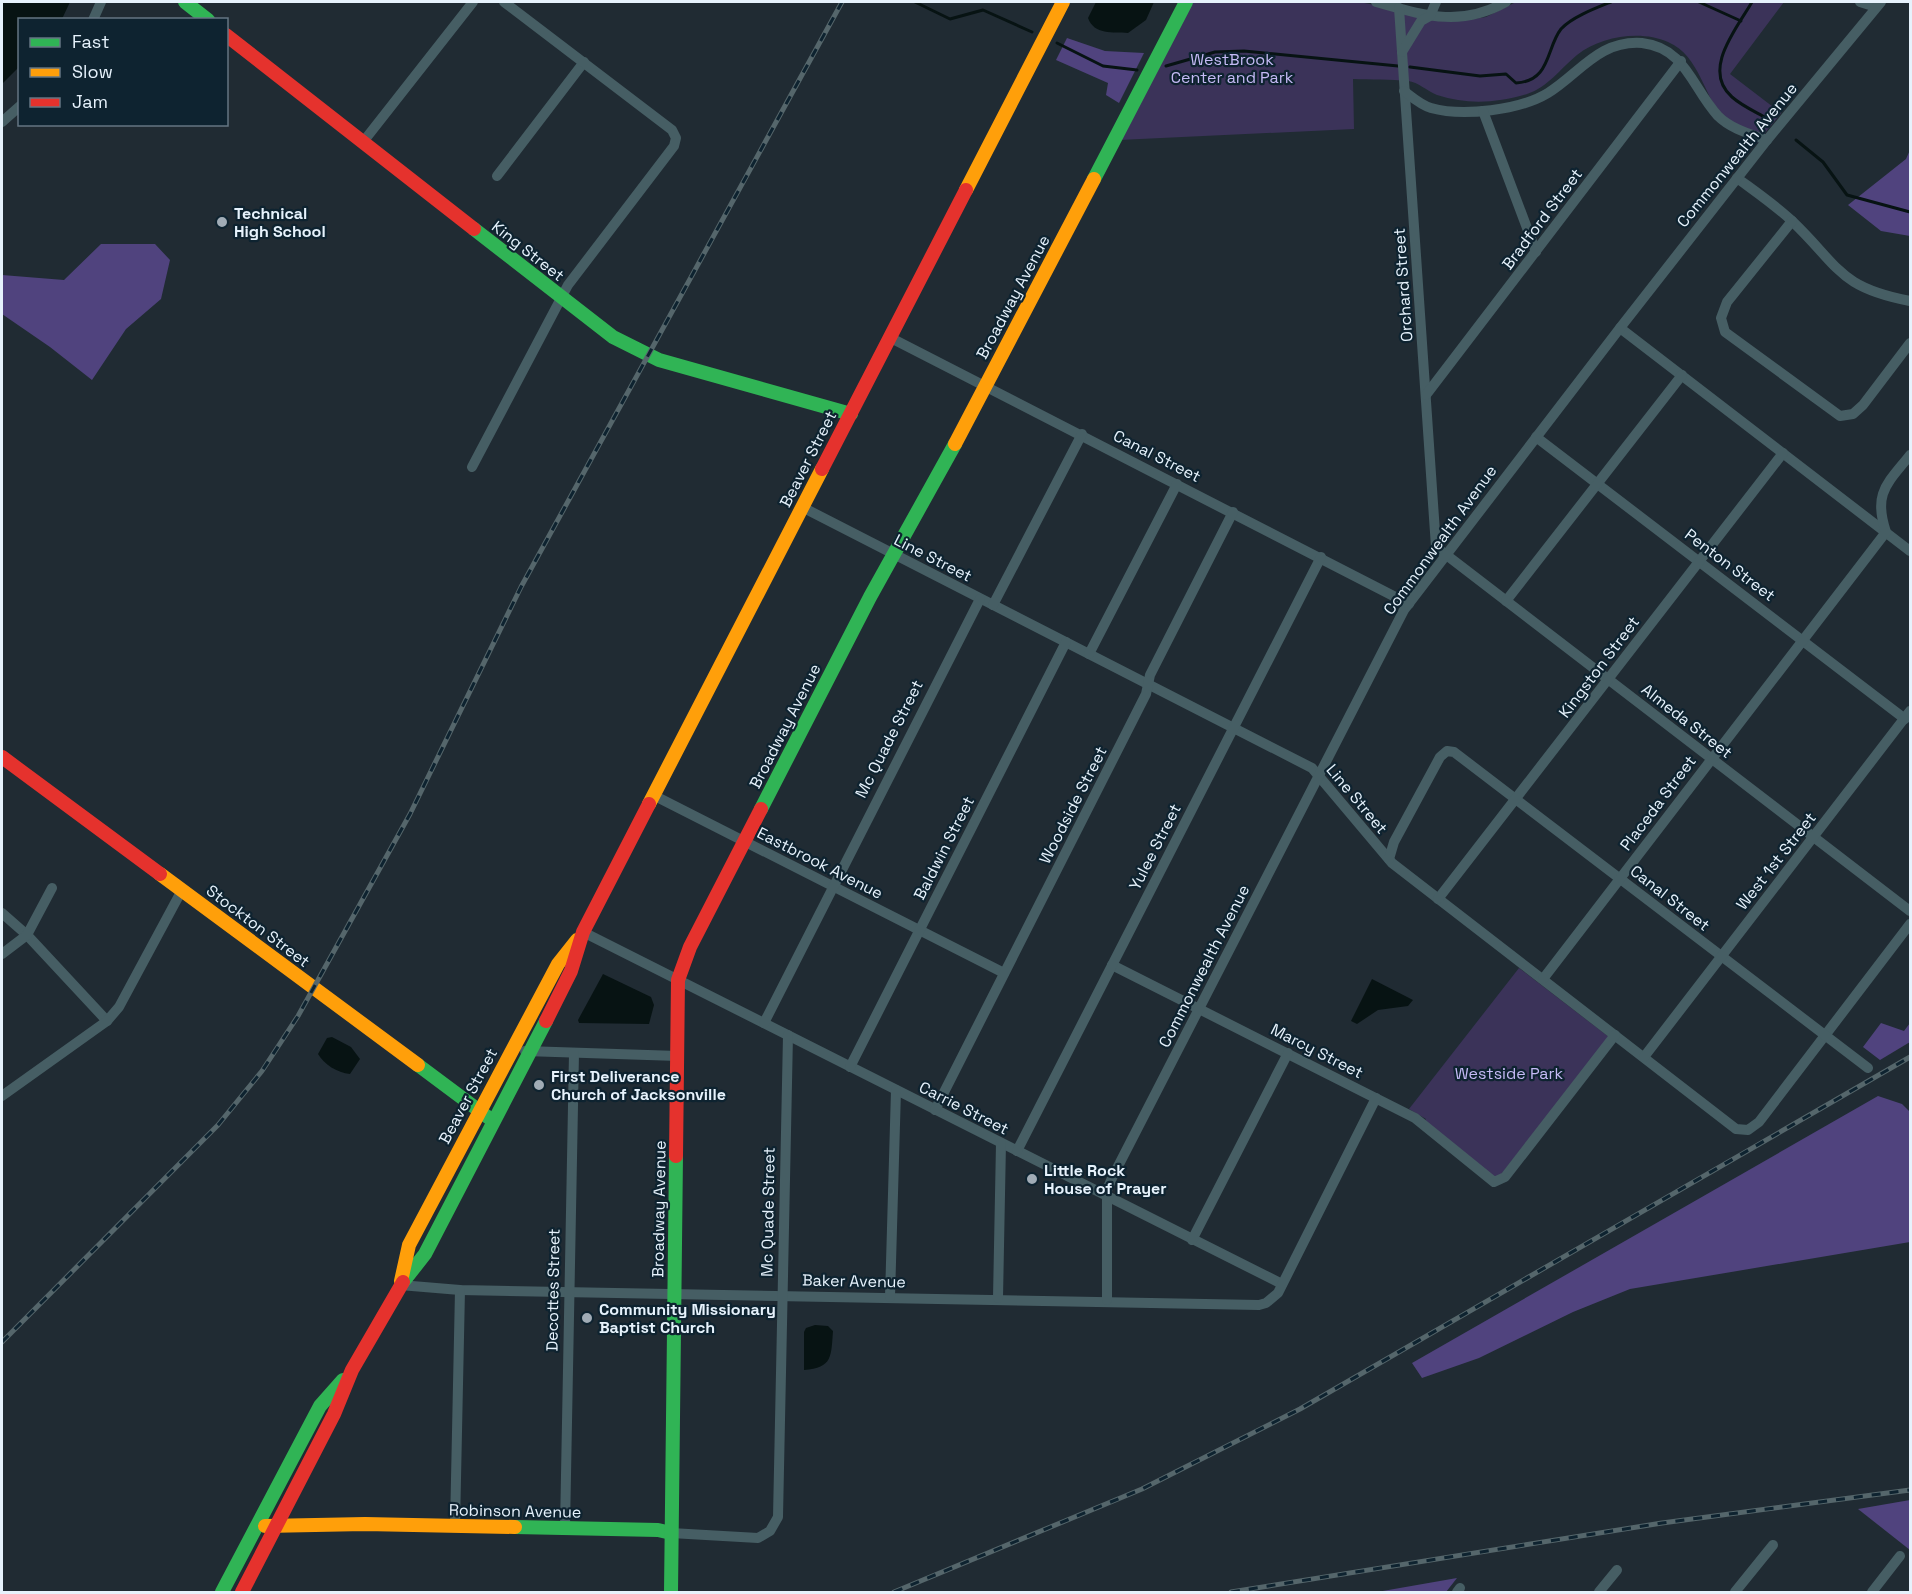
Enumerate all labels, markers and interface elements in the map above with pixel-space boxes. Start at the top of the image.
legend [18,18,228,126]
text: Fast [72,30,109,53]
park label: WestBrook Center and Park [1171,49,1294,88]
text: Slow [72,60,113,83]
street label: Commonwealth Avenue [1672,78,1802,232]
text: Jam [72,90,108,113]
street label: Bradford Street [1497,164,1587,274]
place label: Technical High School [234,203,326,242]
marker: Technical High School [215,215,229,229]
street label: King Street [487,216,569,286]
street label: Orchard Street [1389,227,1417,343]
street label: Broadway Avenue [971,231,1055,363]
street label: Beaver Street [775,407,841,511]
street label: Canal Street [1110,425,1204,487]
street label: Commonwealth Avenue [1379,461,1501,619]
street label: Penton Street [1680,524,1780,606]
street label: Line Street [890,529,976,587]
street label: Kingston Street [1554,612,1644,722]
street label: Broadway Avenue [744,660,826,792]
street label: Mc Quade Street [850,676,928,802]
street label: Almeda Street [1637,679,1737,763]
street label: Woodside Street [1034,743,1112,867]
street label: Placeda Street [1615,751,1701,855]
street label: Line Street [1322,760,1392,838]
street label: Baldwin Street [909,793,979,903]
street label: Yulee Street [1124,800,1186,894]
street label: West 1st Street [1731,808,1821,914]
street label: Eastbrook Avenue [753,822,887,904]
street label: Canal Street [1626,860,1714,936]
street label: Stockton Street [202,880,314,972]
street label: Commonwealth Avenue [1154,881,1254,1051]
street label: Marcy Street [1267,1019,1367,1083]
street label: Beaver Street [434,1044,502,1148]
park label: Westside Park [1455,1063,1564,1084]
place label: First Deliverance Church of Jacksonville [551,1066,726,1105]
street label: Carrie Street [916,1076,1012,1140]
marker: First Deliverance Church of Jacksonville [532,1078,546,1092]
street label: Broadway Avenue [647,1140,671,1278]
street label: Mc Quade Street [756,1147,780,1277]
place label: Little Rock House of Prayer [1044,1160,1167,1199]
marker: Little Rock House of Prayer [1025,1172,1039,1186]
street label: Decottes Street [541,1228,565,1352]
street label: Baker Avenue [802,1270,906,1292]
place label: Community Missionary Baptist Church [599,1299,776,1338]
marker: Community Missionary Baptist Church [580,1311,594,1325]
street label: Robinson Avenue [449,1499,581,1523]

